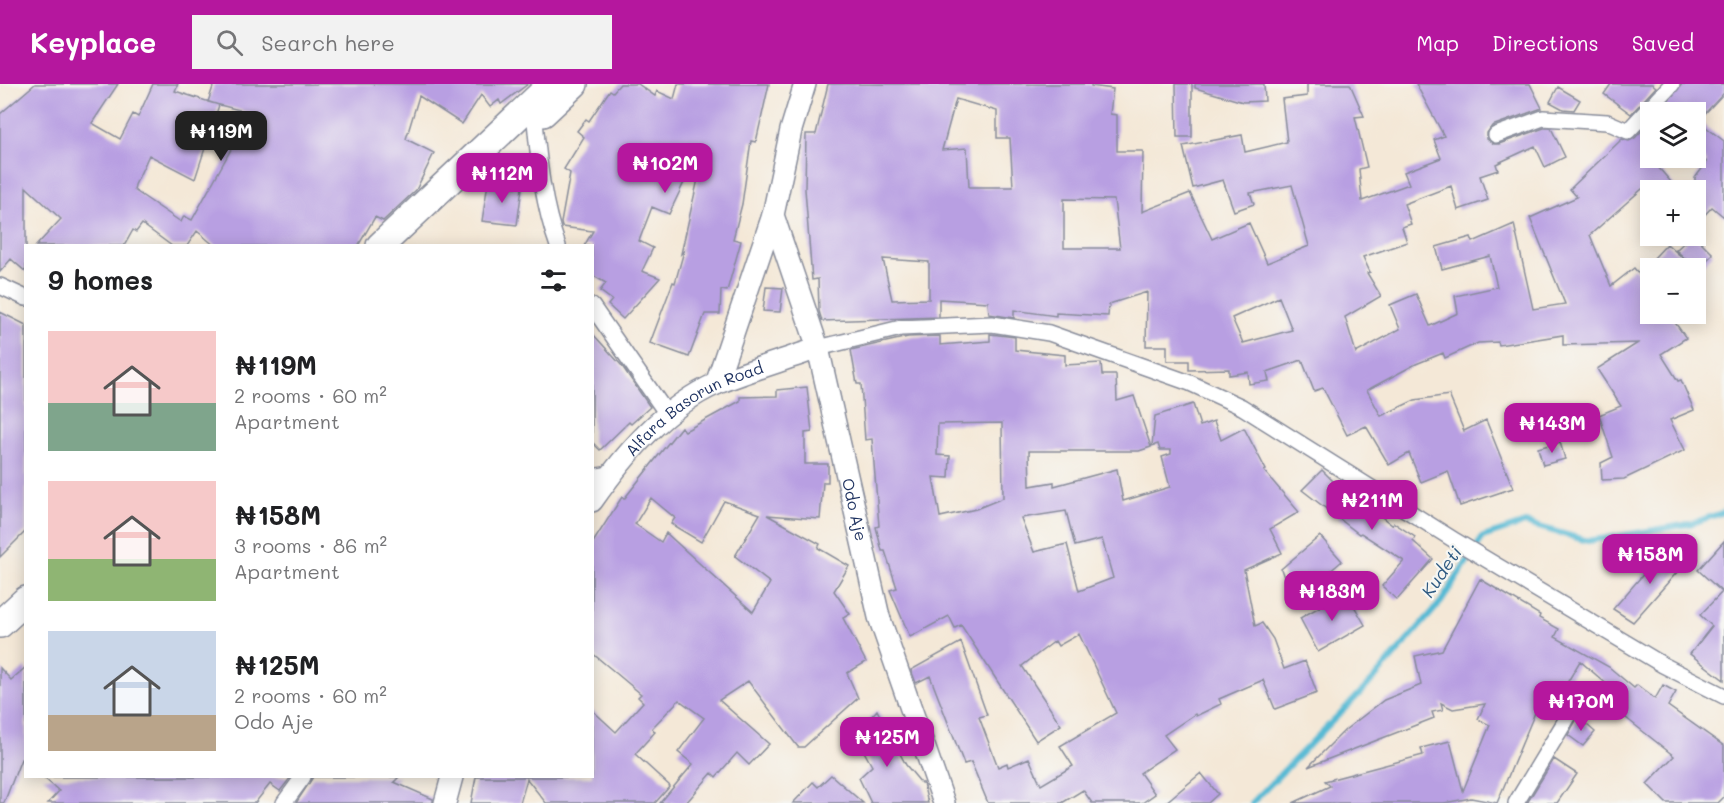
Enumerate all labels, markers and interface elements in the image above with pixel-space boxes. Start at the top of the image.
search box [192,15,612,69]
text: Keyplace [30,24,156,60]
icon: search [213,26,246,59]
text: Search here [261,28,395,57]
text: Map [1416,29,1459,56]
text: Directions [1492,29,1599,56]
text: Saved [1632,29,1694,56]
map controls [1640,102,1706,324]
button: layers [1640,102,1706,168]
pin: ₦119M [179,111,263,162]
text: ₦119M [189,117,253,143]
pin: ₦102M [623,143,707,194]
text: ₦102M [631,149,699,175]
pin: ₦112M [460,153,544,204]
text: ₦112M [470,159,534,185]
button: + [1640,180,1706,246]
button: − [1640,258,1706,324]
text: 9 homes [48,263,153,297]
icon: filters [537,264,570,297]
text: ₦119M [234,348,317,382]
icon: home [96,355,168,427]
street label: Alfara Basorun Road [620,356,766,460]
text: 2 rooms · 60 m² [234,382,387,408]
pin: ₦143M [1510,403,1594,454]
text: Apartment [234,408,340,434]
text: ₦143M [1518,409,1586,435]
street label: Odo Aje [838,476,872,543]
pin: ₦211M [1330,480,1414,531]
text: ₦211M [1340,486,1404,512]
text: ₦158M [234,498,321,532]
icon: home [96,505,168,577]
text: 3 rooms · 86 m² [234,532,387,558]
pin: ₦158M [1608,534,1692,585]
text: ₦158M [1616,540,1684,566]
water label: Kudeti [1415,541,1467,602]
text: Apartment [234,558,340,584]
pin: ₦183M [1290,571,1374,622]
text: ₦183M [1298,577,1366,603]
text: ₦125M [234,648,320,682]
icon: home [96,655,168,727]
pin: ₦170M [1539,681,1623,732]
text: 2 rooms · 60 m² [234,682,387,708]
text: ₦170M [1547,687,1615,713]
text: Odo Aje [234,708,314,734]
pin: ₦125M [845,717,929,768]
text: ₦125M [854,723,920,749]

